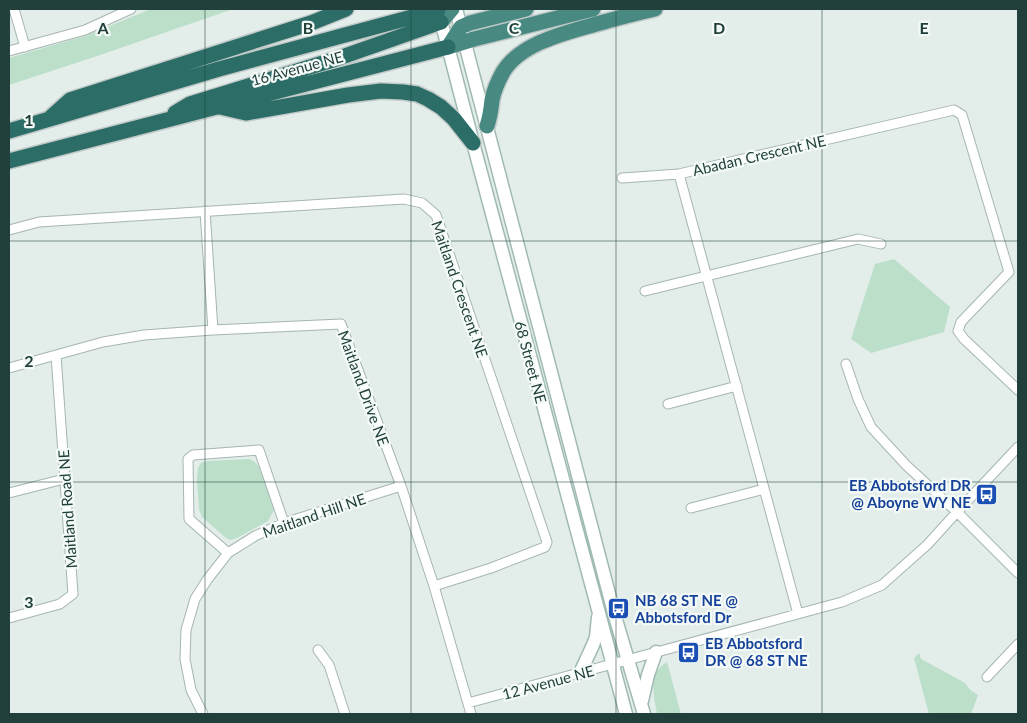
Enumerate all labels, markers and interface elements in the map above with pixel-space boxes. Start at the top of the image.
text: A [96,18,109,37]
text: B [303,18,313,37]
text: C [509,18,520,37]
text: D [713,18,725,37]
text: E [919,18,929,37]
street label: 16 Avenue NE [249,47,345,89]
text: 1 [24,110,34,129]
street label: Abadan Crescent NE [691,131,827,179]
street label: Maitland Crescent NE [428,218,492,360]
street label: 68 Street NE [511,319,551,405]
street label: Maitland Drive NE [335,328,393,448]
text: 2 [24,351,34,370]
street label: Maitland Road NE [54,449,80,569]
place label: EB Abbotsford DR @ Aboyne WY NE [849,476,971,511]
bus stop icon: EB Abbotsford DR @ Aboyne WY NE [975,482,999,506]
street label: Maitland Hill NE [260,489,368,541]
place label: NB 68 ST NE @ Abbotsford Dr [634,591,738,626]
text: 3 [24,592,34,611]
bus stop icon: NB 68 ST NE @ Abbotsford Dr [607,597,631,621]
place label: EB Abbotsford DR @ 68 ST NE [705,634,808,669]
bus stop icon: EB Abbotsford DR @ 68 ST NE [677,640,701,664]
street label: 12 Avenue NE [500,661,596,703]

